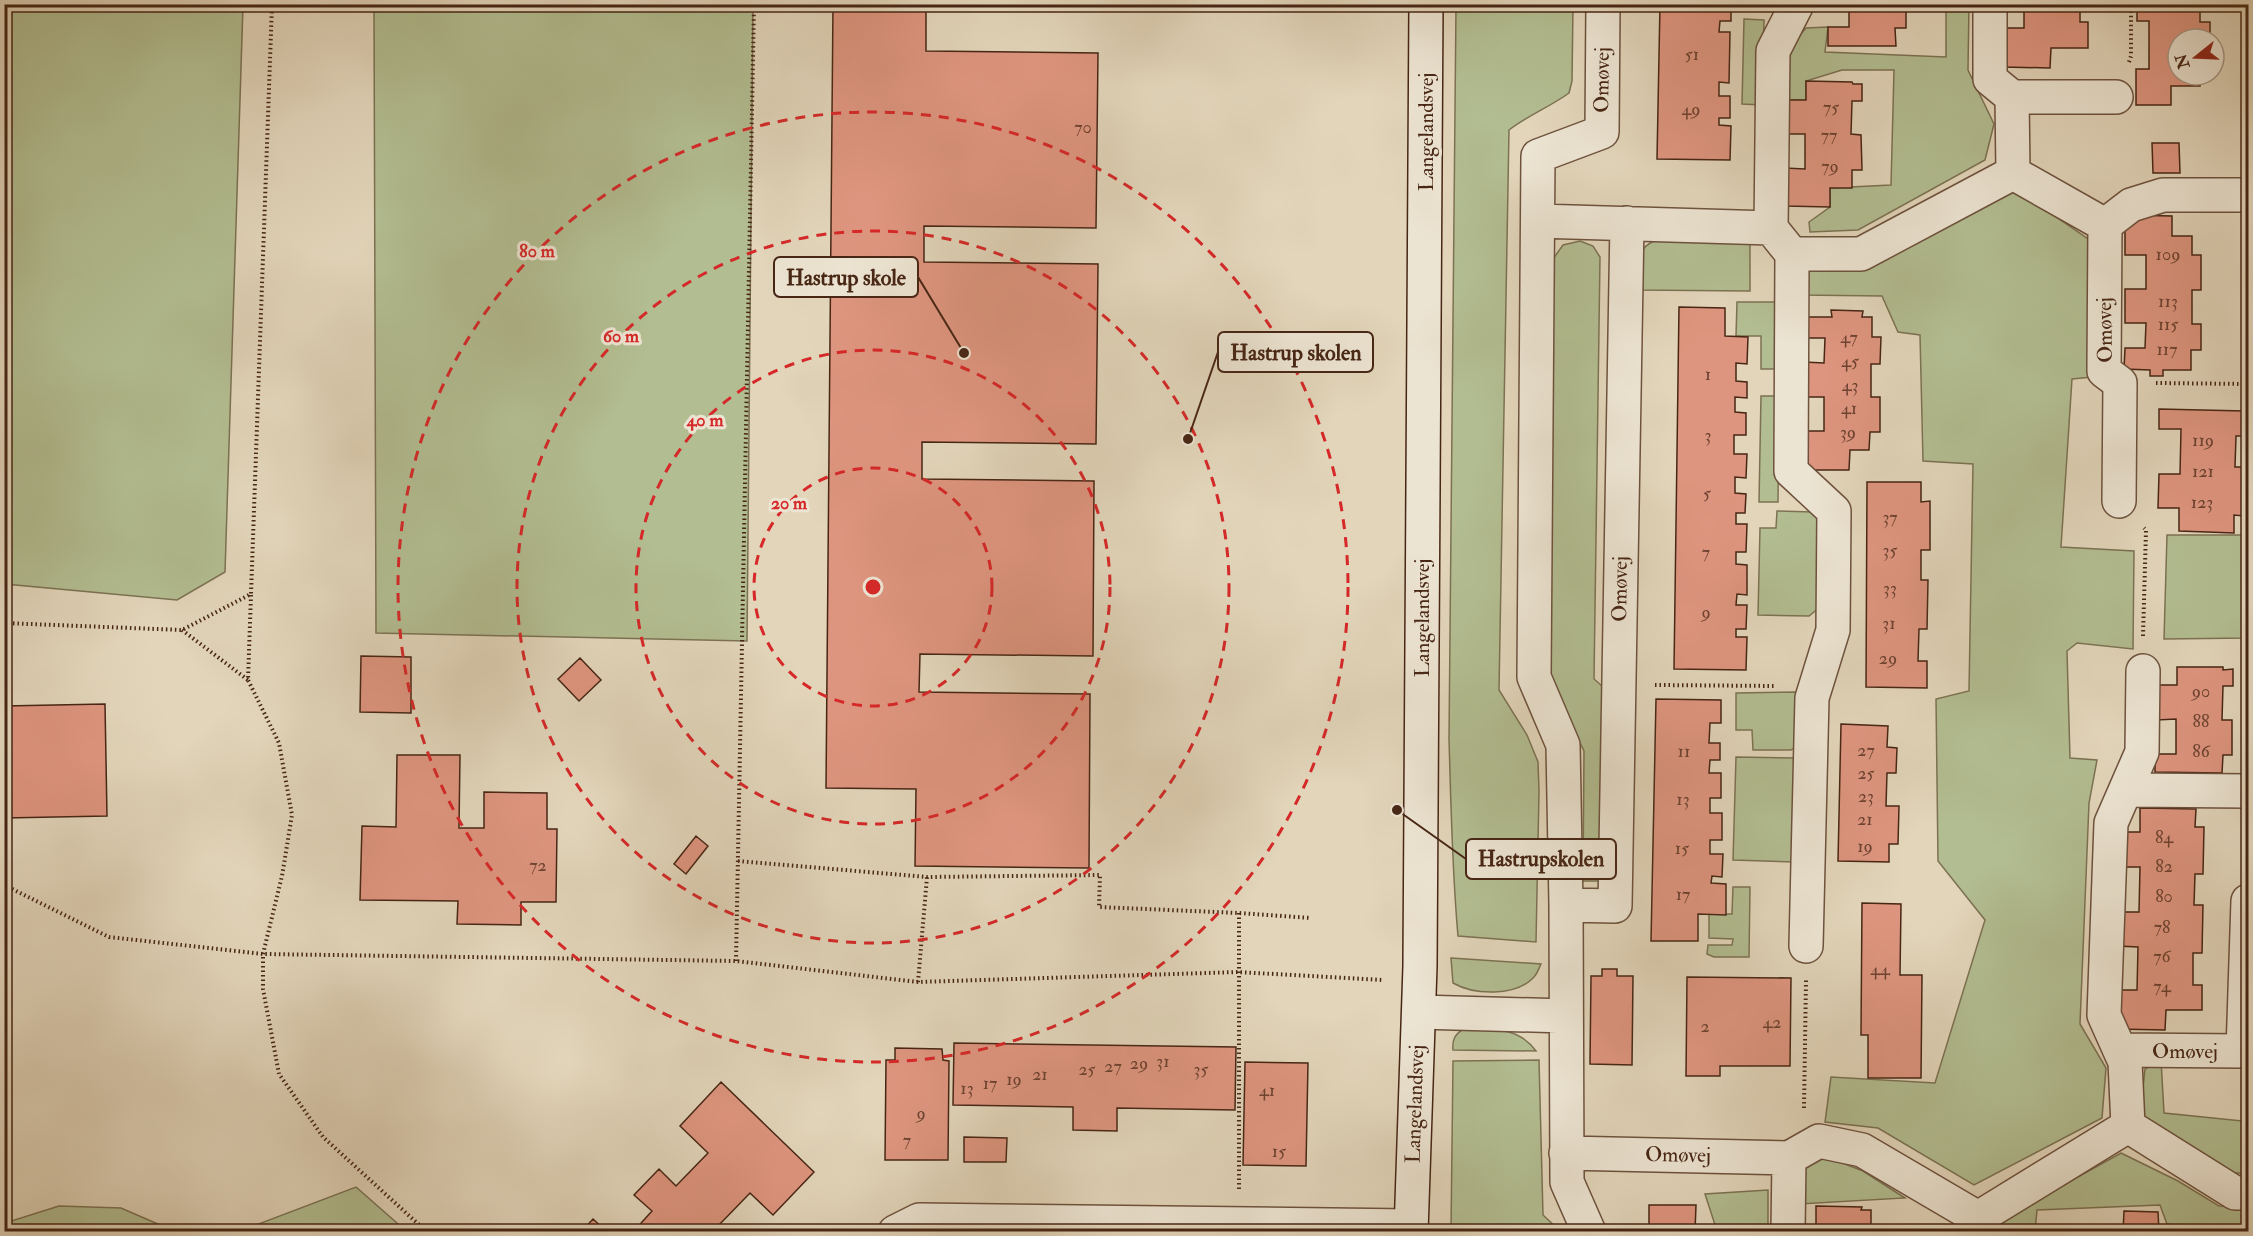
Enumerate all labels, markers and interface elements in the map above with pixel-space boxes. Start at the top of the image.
north arrow [2166,27,2226,87]
house number: 51 [1685,43,1699,66]
street label: Omøvej [1588,47,1616,113]
text: N [2171,51,2195,72]
street label: Langelandsvej [1413,73,1440,191]
house number: 75 [1823,96,1839,119]
house number: 49 [1682,98,1700,121]
house number: 70 [1074,116,1092,139]
house number: 77 [1821,124,1837,147]
house number: 79 [1821,155,1839,178]
text: 80 m [519,240,556,263]
house number: 109 [2156,243,2180,266]
callout: Hastrup skole [774,257,918,297]
text: Hastrup skole [786,264,907,293]
house number: 113 [2158,290,2178,313]
street label: Omøvej [2091,297,2119,363]
house number: 115 [2158,313,2178,336]
text: 60 m [603,325,640,348]
house number: 47 [1840,326,1858,349]
callout: Hastrup skolen [1218,332,1373,372]
house number: 117 [2156,338,2178,361]
text: Hastrup skolen [1230,339,1362,368]
house number: 45 [1841,350,1859,373]
house number: 1 [1705,363,1711,386]
house number: 43 [1842,374,1858,397]
house number: 41 [1841,397,1857,420]
text: 40 m [686,409,724,432]
house number: 39 [1840,421,1856,444]
house number: 3 [1705,424,1711,447]
house number: 119 [2192,429,2214,452]
house number: 121 [2192,460,2214,483]
house number: 5 [1703,482,1711,505]
house number: 123 [2191,491,2213,514]
text: 20 m [771,492,808,515]
house number: 37 [1882,506,1898,529]
house number: 35 [1883,539,1897,562]
house number: 7 [1702,541,1710,564]
street label: Omøvej [1606,556,1634,622]
street label: Langelandsvej [1409,559,1436,677]
centre of rings [863,577,883,597]
house number: 33 [1883,577,1897,600]
house number: 9 [1699,601,1711,624]
house number: 31 [1882,612,1896,635]
house number: 29 [1879,647,1897,670]
house number: 90 [2190,680,2210,703]
house number: 88 [2193,710,2209,733]
house number: 27 [1857,739,1875,762]
house number: 11 [1678,740,1690,763]
house number: 86 [2192,740,2211,763]
house number: 25 [1858,762,1875,785]
house number: 23 [1858,785,1874,808]
house number: 13 [1676,788,1690,811]
house number: 21 [1857,808,1873,831]
house number: 84 [2155,826,2174,849]
house number: 19 [1857,835,1873,858]
house number: 15 [1675,837,1689,860]
callout: Hastrupskolen [1466,839,1616,879]
text: Hastrupskolen [1478,845,1605,874]
house number: 72 [529,854,547,877]
house number: 82 [2155,855,2173,878]
house number: 17 [1676,883,1690,906]
house number: 80 [2155,885,2173,908]
house number: 78 [2154,916,2170,939]
house number: 76 [2153,945,2172,968]
house number: 44 [1870,958,1891,981]
house number: 74 [2153,975,2172,998]
house number: 42 [1763,1011,1781,1034]
house number: 2 [1700,1015,1710,1038]
street label: Omøvej [2152,1038,2218,1065]
street label: Langelandsvej [1399,1044,1431,1164]
house number: 31 [1156,1050,1170,1073]
house number: 29 [1130,1052,1148,1075]
house number: 27 [1104,1055,1122,1078]
house number: 25 [1079,1058,1096,1081]
house number: 35 [1194,1058,1208,1081]
house number: 21 [1032,1063,1048,1086]
house number: 19 [1006,1068,1022,1091]
house number: 17 [983,1072,997,1095]
house number: 13 [960,1077,974,1100]
house number: 41 [1259,1079,1275,1102]
house number: 9 [914,1102,926,1125]
house number: 7 [903,1129,911,1152]
house number: 15 [1272,1140,1286,1163]
street label: Omøvej [1645,1141,1711,1169]

